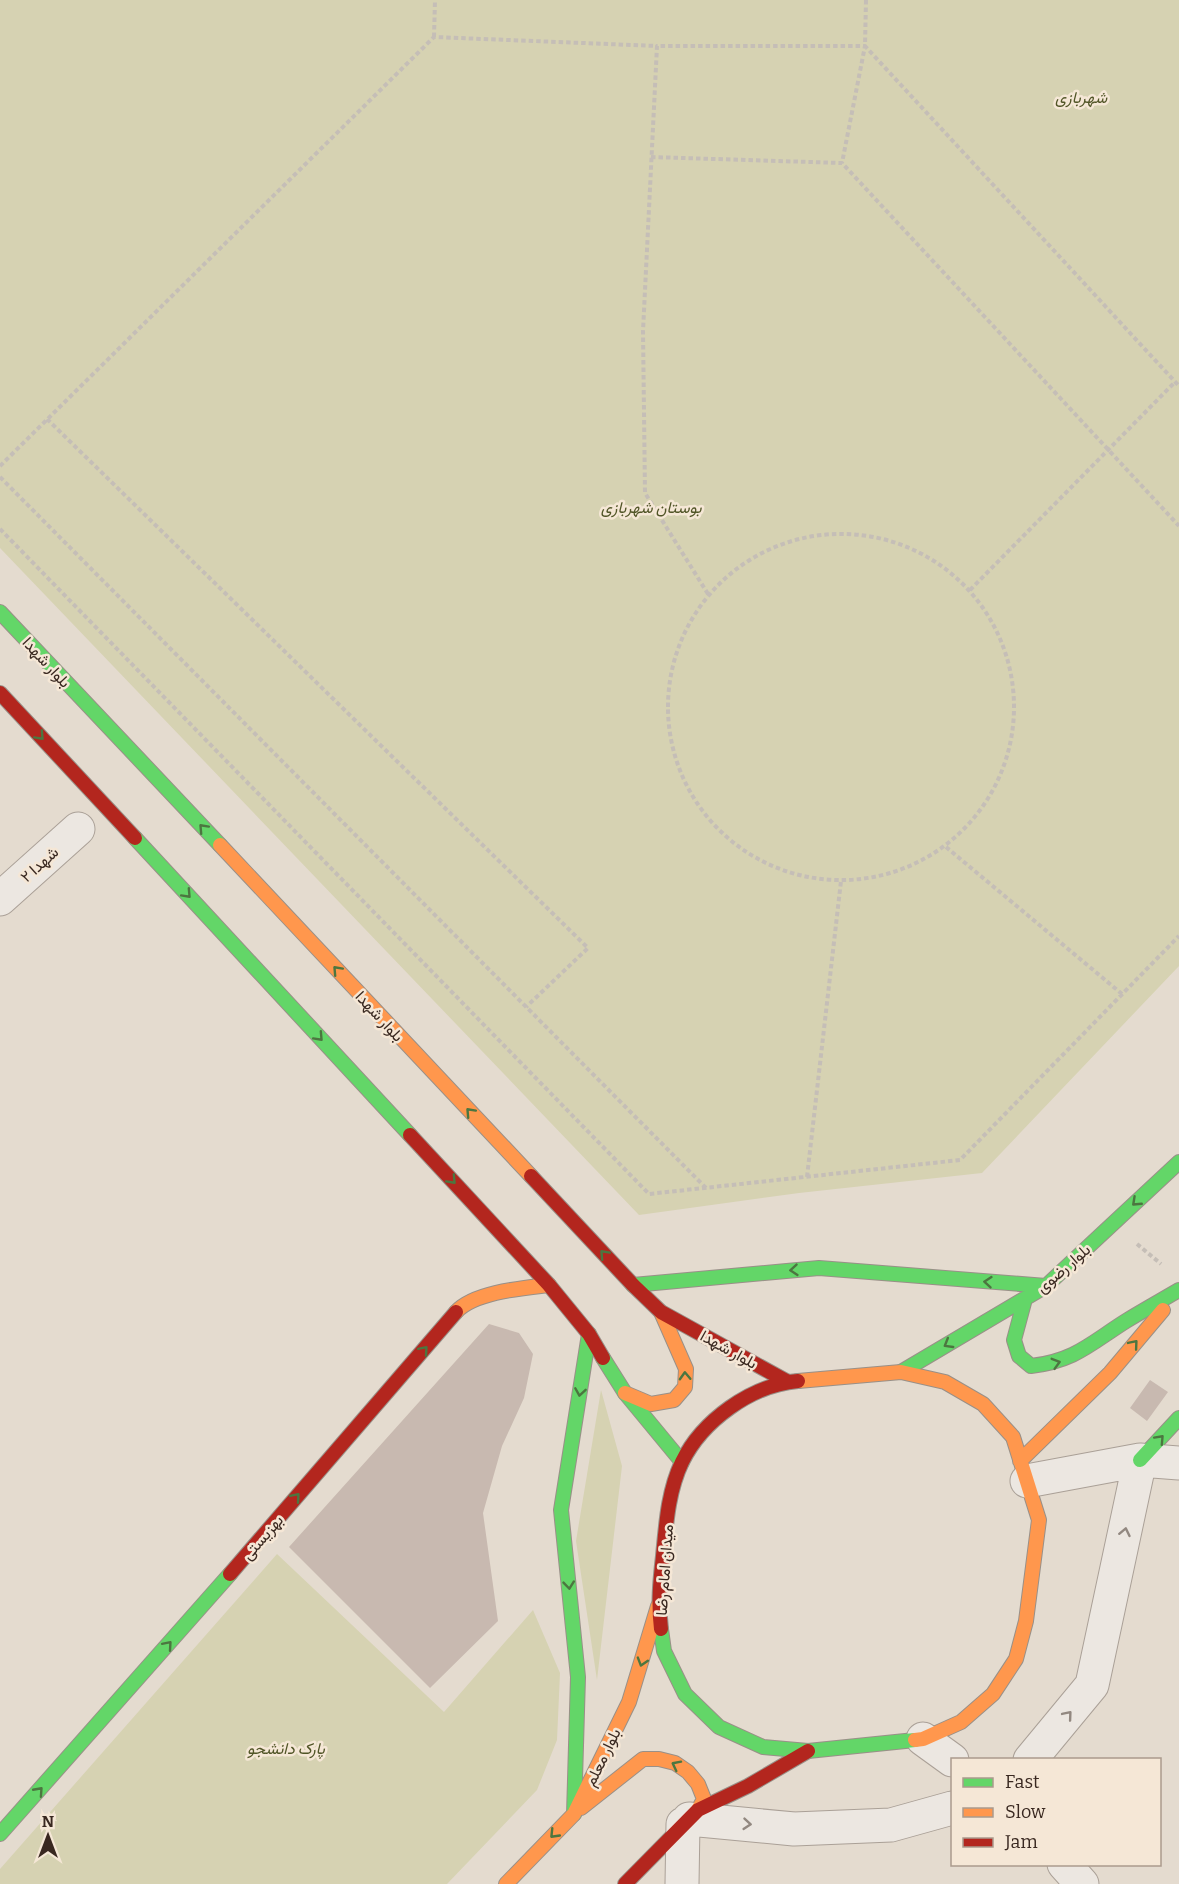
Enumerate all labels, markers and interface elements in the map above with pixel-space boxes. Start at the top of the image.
park label: شهربازی [1055,88,1107,108]
park label: بوستان شهربازی [601,498,703,518]
street label: بلوار شهدا [18,633,75,692]
one-way arrow [33,729,44,739]
one-way arrow [199,824,210,835]
street label: شهدا ۲ [16,842,63,887]
one-way arrow [179,887,190,898]
one-way arrow [333,966,344,977]
street label: بلوار شهدا [351,987,408,1046]
one-way arrow [312,1030,323,1041]
one-way arrow [467,1108,478,1119]
one-way arrow [445,1173,456,1184]
one-way arrow [1133,1195,1143,1206]
street label: بلوار رضوی [1032,1240,1095,1298]
one-way arrow [600,1250,611,1261]
one-way arrow [789,1263,798,1276]
one-way arrow [983,1275,992,1288]
street label: بلوار شهدا [696,1326,761,1374]
one-way arrow [944,1337,954,1349]
one-way arrow [1127,1340,1138,1351]
one-way arrow [416,1346,427,1357]
one-way arrow [1051,1357,1061,1370]
one-way arrow [678,1371,691,1380]
one-way arrow [574,1388,586,1397]
one-way arrow [1152,1435,1163,1446]
one-way arrow [289,1493,300,1504]
street label: بهزیستی [238,1511,288,1564]
street label: میدان امام رضا [652,1524,678,1616]
one-way arrow [1118,1527,1131,1537]
one-way arrow [562,1581,575,1590]
one-way arrow [161,1641,172,1652]
one-way arrow [637,1656,649,1667]
one-way arrow [1060,1711,1071,1722]
street label: بلوار معلم [580,1725,626,1790]
park label: پارک دانشجو [247,1739,326,1760]
legend [951,1758,1161,1866]
one-way arrow [671,1761,682,1773]
text: Fast [1005,1771,1040,1793]
one-way arrow [32,1787,43,1798]
text: Slow [1005,1801,1046,1823]
north arrow [18,1806,78,1866]
text: N [42,1812,54,1831]
one-way arrow [743,1817,752,1830]
one-way arrow [551,1827,562,1838]
text: Jam [1004,1831,1038,1853]

